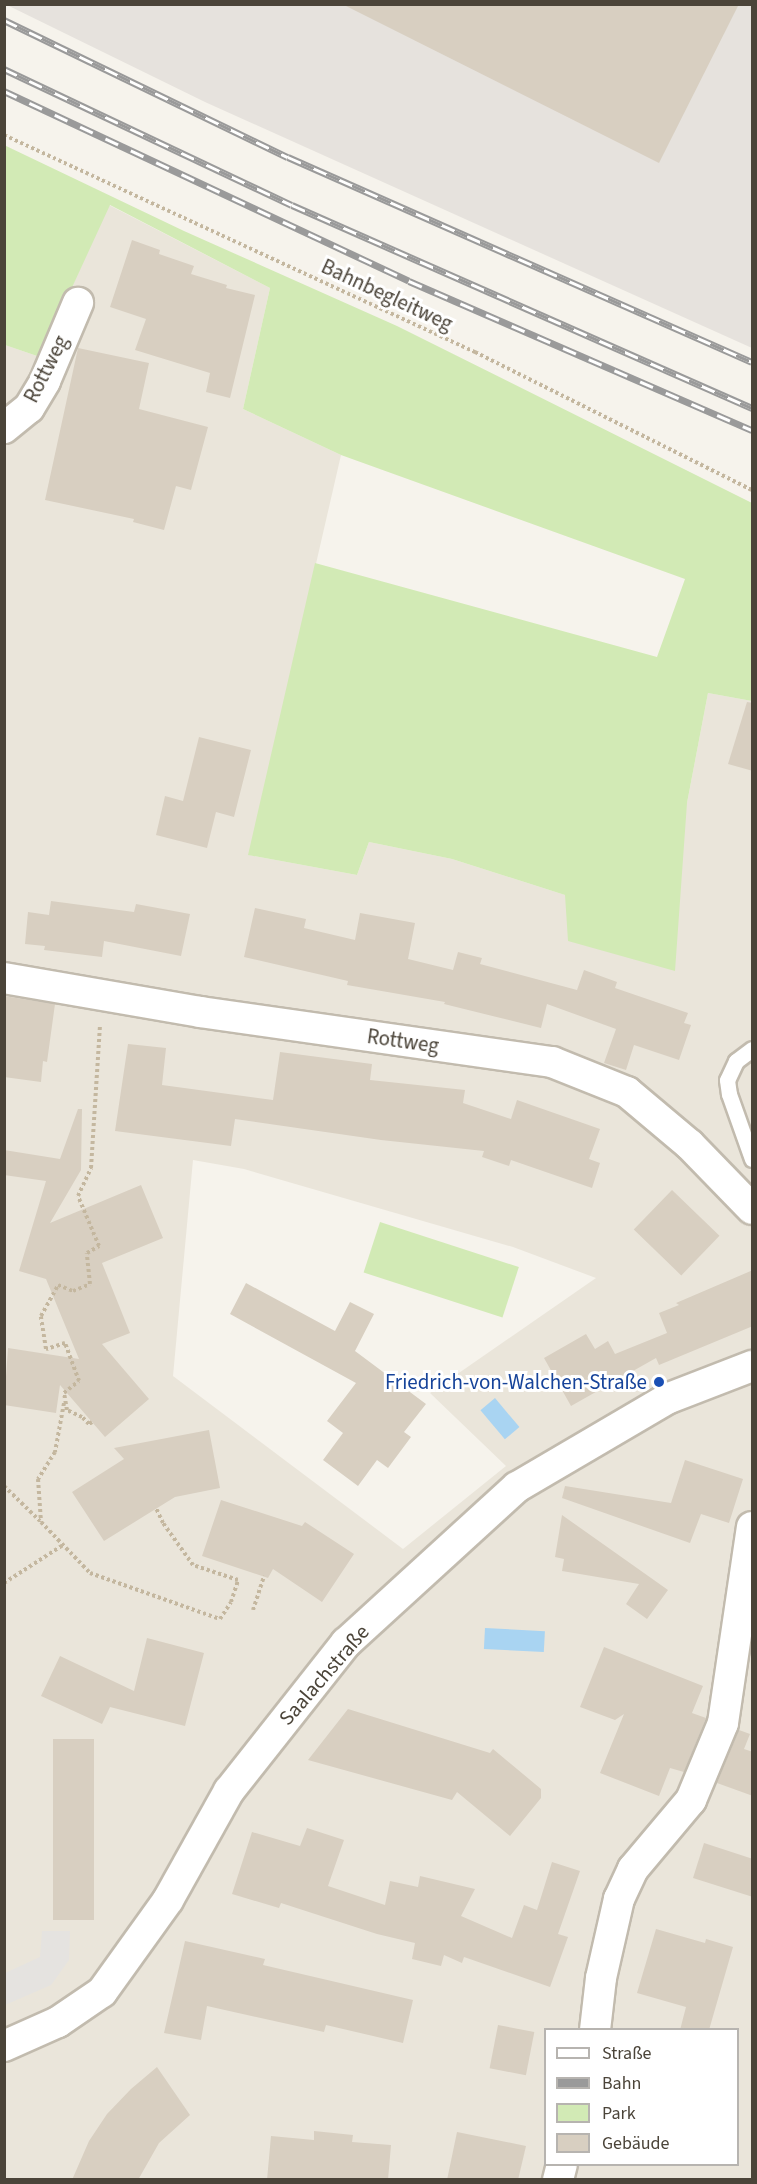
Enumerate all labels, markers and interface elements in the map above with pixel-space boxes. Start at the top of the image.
street label: Bahnbegleitweg [317,254,457,336]
street label: Rottweg [18,331,74,407]
street label: Rottweg [365,1023,441,1059]
place label: Friedrich-von-Walchen-Straße [385,1369,647,1395]
marker: Friedrich-von-Walchen-Straße [652,1375,666,1389]
street label: Saalachstraße [274,1620,374,1730]
legend [544,2028,739,2166]
text: Straße [602,2041,651,2066]
text: Bahn [602,2071,641,2096]
text: Park [602,2101,636,2126]
text: Gebäude [602,2131,670,2156]

